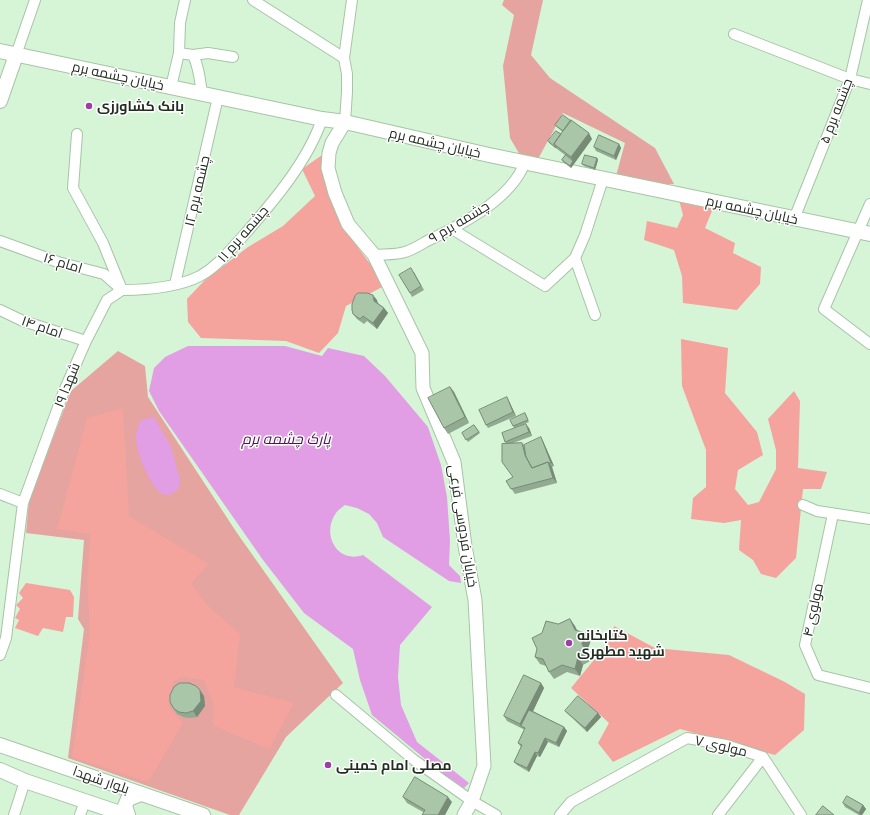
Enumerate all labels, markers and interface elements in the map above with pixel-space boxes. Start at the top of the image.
street label: خیابان چشمه برم [70,58,166,94]
street label: چشمه برم ۵ [816,76,856,146]
place label: بانک کشاورزی [97,98,184,114]
marker: بانک کشاورزی [84,101,94,111]
street label: خیابان چشمه برم [387,124,483,162]
street label: چشمه برم ۱۲ [181,154,213,228]
street label: خیابان چشمه برم [704,192,800,228]
street label: چشمه برم ۹ [426,197,492,247]
street label: چشمه برم ۱۱ [214,202,272,266]
street label: امام ۱۶ [41,249,85,277]
street label: امام ۱۴ [19,312,65,342]
street label: شهدا ۱۹ [50,360,84,410]
water label: پارک چشمه برم [241,430,331,448]
street label: خیابان فردوسی فرعی [445,463,481,589]
street label: مولوی ۴ [799,582,827,638]
place label: کتابخانه شهید مطهری [577,627,665,660]
marker: کتابخانه شهید مطهری [564,638,574,648]
street label: مولوی ۷ [693,732,749,760]
place label: مصلی امام خمینی [336,757,451,773]
marker: مصلی امام خمینی [323,760,333,770]
street label: بلوار شهدا [70,762,132,798]

